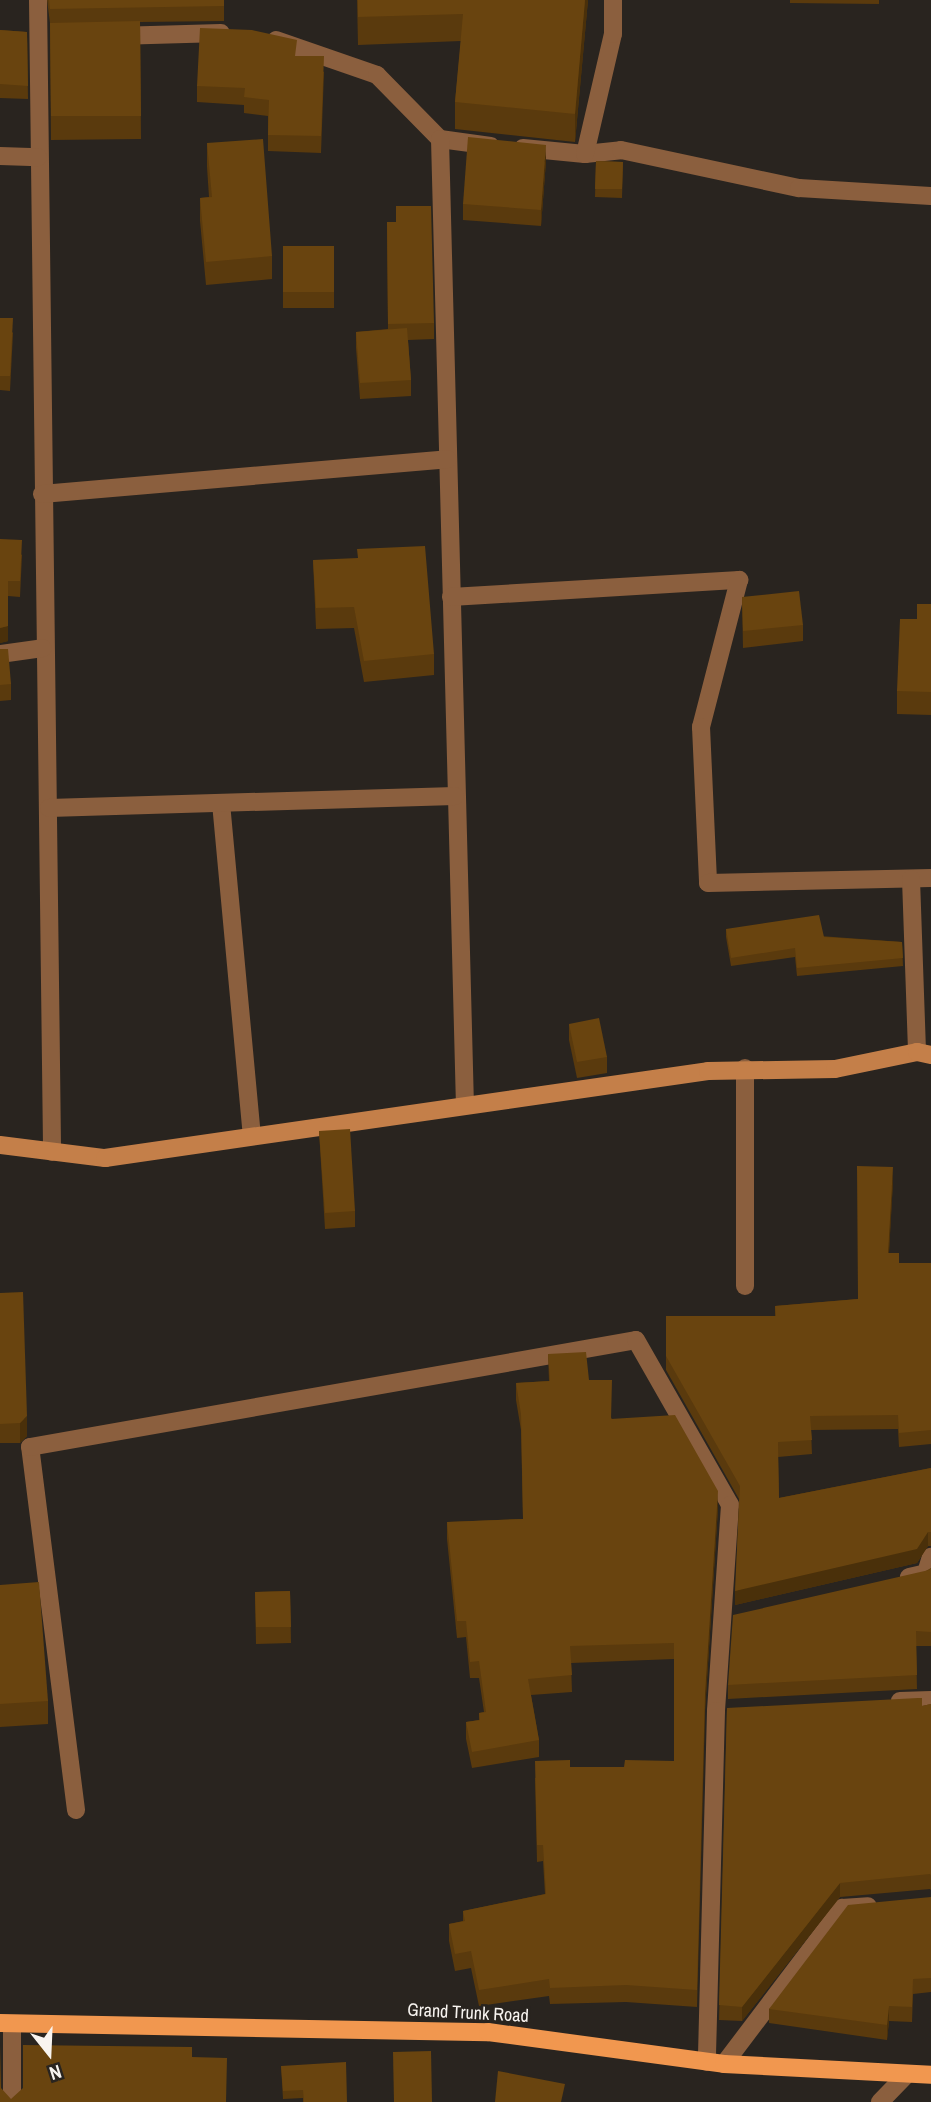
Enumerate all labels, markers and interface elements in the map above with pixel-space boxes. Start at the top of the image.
street label: Grand Trunk Road [407,1999,529,2027]
north arrow [14,2018,84,2088]
text: N [46,2059,65,2087]

